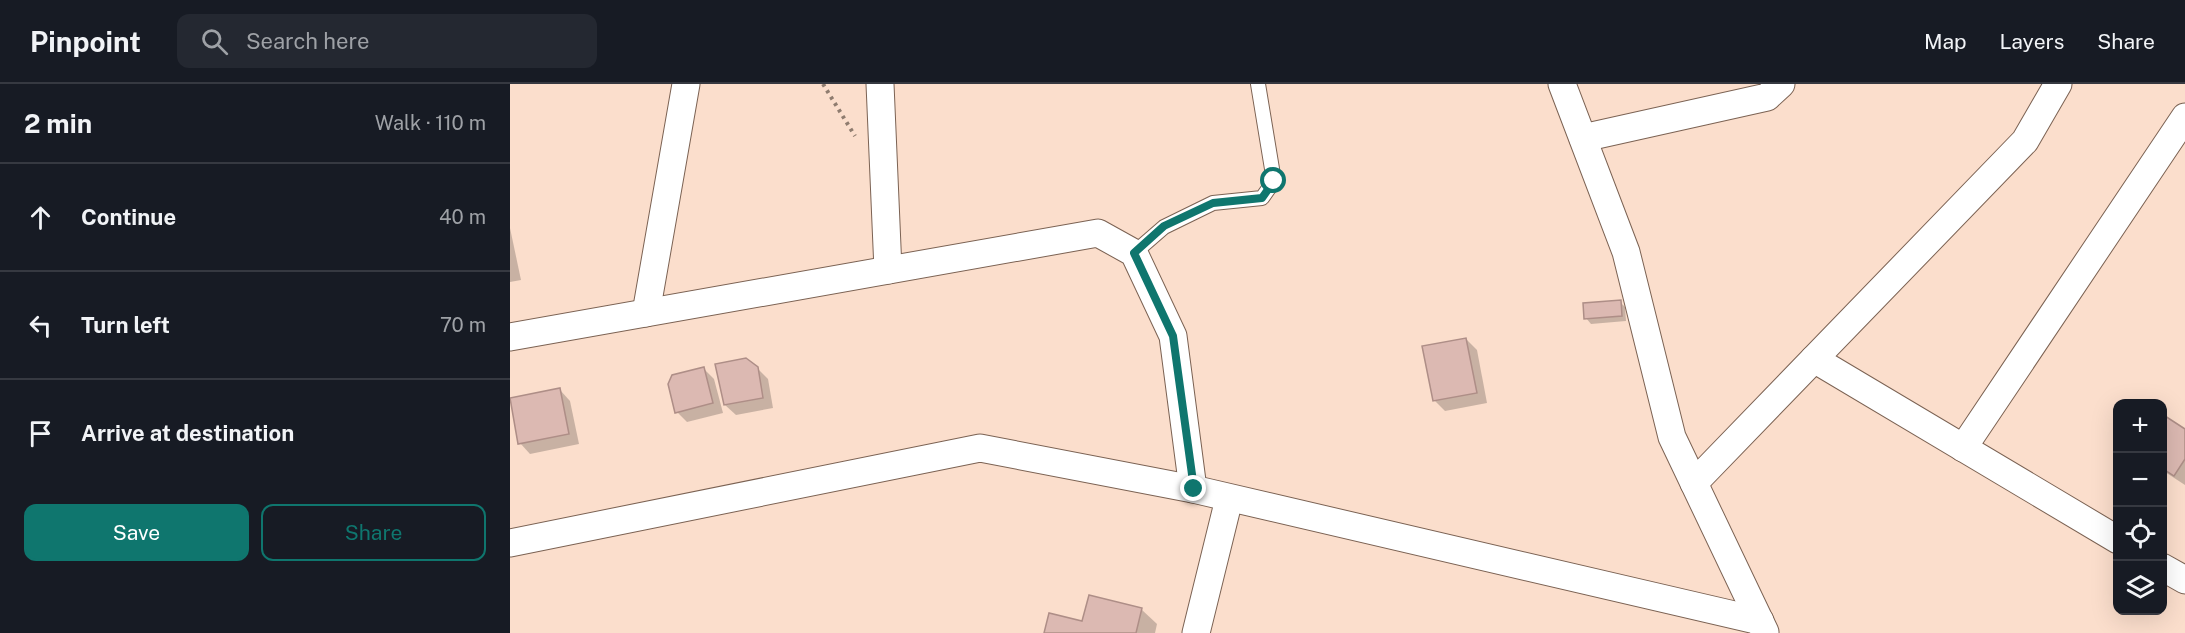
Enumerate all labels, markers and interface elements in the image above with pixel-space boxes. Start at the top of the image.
search box [177,14,597,68]
text: Pinpoint [30,25,141,58]
icon: search [198,25,231,58]
text: Search here [246,28,369,54]
text: Map [1924,29,1967,54]
text: Layers [2000,29,2064,54]
text: Share [2097,29,2155,54]
text: 2 min [24,108,92,139]
text: Walk · 110 m [375,111,486,135]
route start [1260,167,1286,193]
icon: ahead [24,201,57,234]
text: Continue [81,204,176,230]
text: 40 m [439,205,486,229]
icon: left [24,309,57,342]
text: Turn left [81,312,170,338]
text: 70 m [440,313,486,337]
map controls [2113,399,2167,615]
button: + [2113,399,2167,453]
icon: arrive [24,417,57,450]
text: Arrive at destination [81,420,294,446]
button: − [2113,453,2167,507]
route end [1180,475,1206,501]
button: Save [24,504,249,561]
button: Share [261,504,486,561]
button: locate [2113,507,2167,561]
button: layers [2113,561,2167,615]

